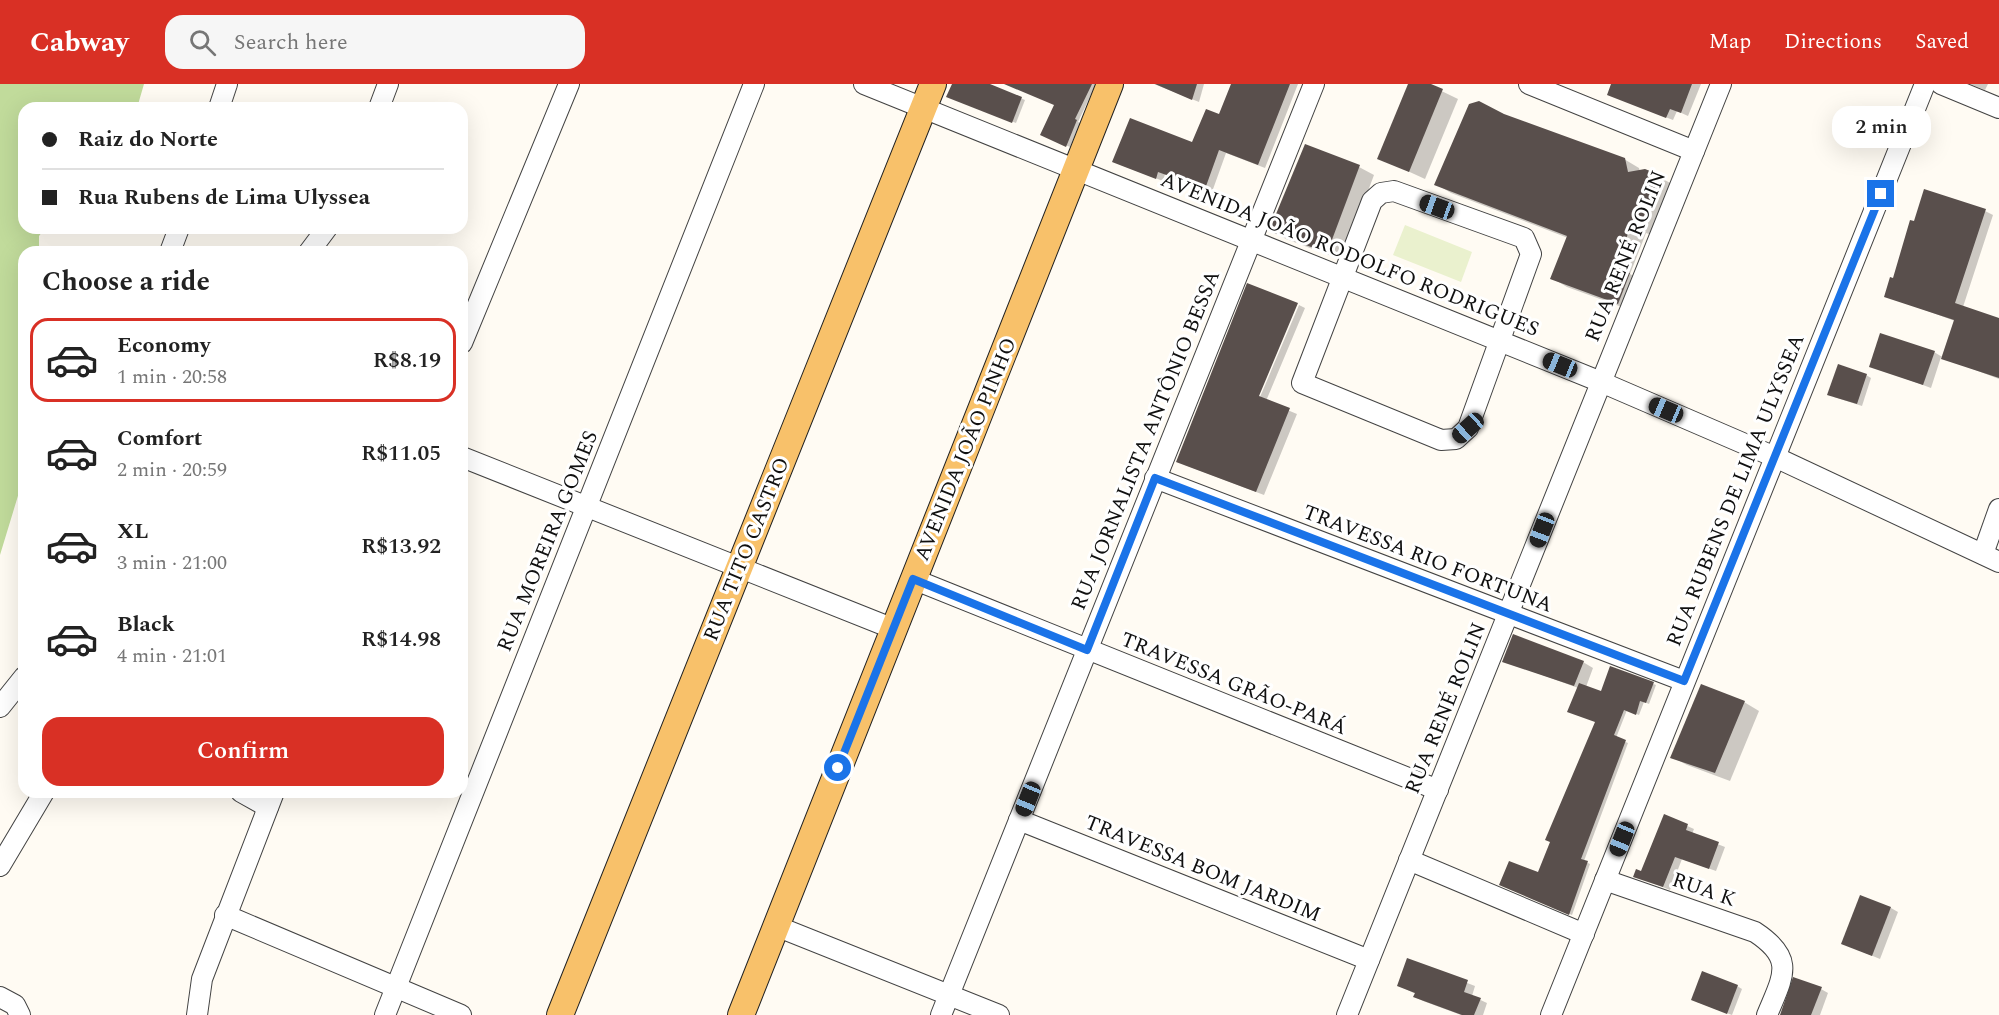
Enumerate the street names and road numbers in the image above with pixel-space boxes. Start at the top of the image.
street label: AVENIDA JOÃO RODOLFO RODRIGUES [1155,164,1544,346]
street label: RUA RENÉ ROLIN [1577,166,1675,347]
street label: RUA JORNALISTA ANTÔNIO BESSA [1063,265,1229,615]
street label: RUA RUBENS DE LIMA ULYSSEA [1658,329,1814,652]
street label: AVENIDA JOÃO PINHO [906,333,1025,566]
street label: RUA MOREIRA GOMES [489,426,607,657]
street label: RUA TITO CASTRO [695,453,798,646]
street label: TRAVESSA RIO FORTUNA [1298,496,1557,621]
street label: RUA RENÉ ROLIN [1397,618,1495,799]
street label: TRAVESSA GRÃO-PARÁ [1116,624,1352,744]
street label: TRAVESSA BOM JARDIM [1080,807,1325,931]
street label: RUA K [1667,864,1740,916]

